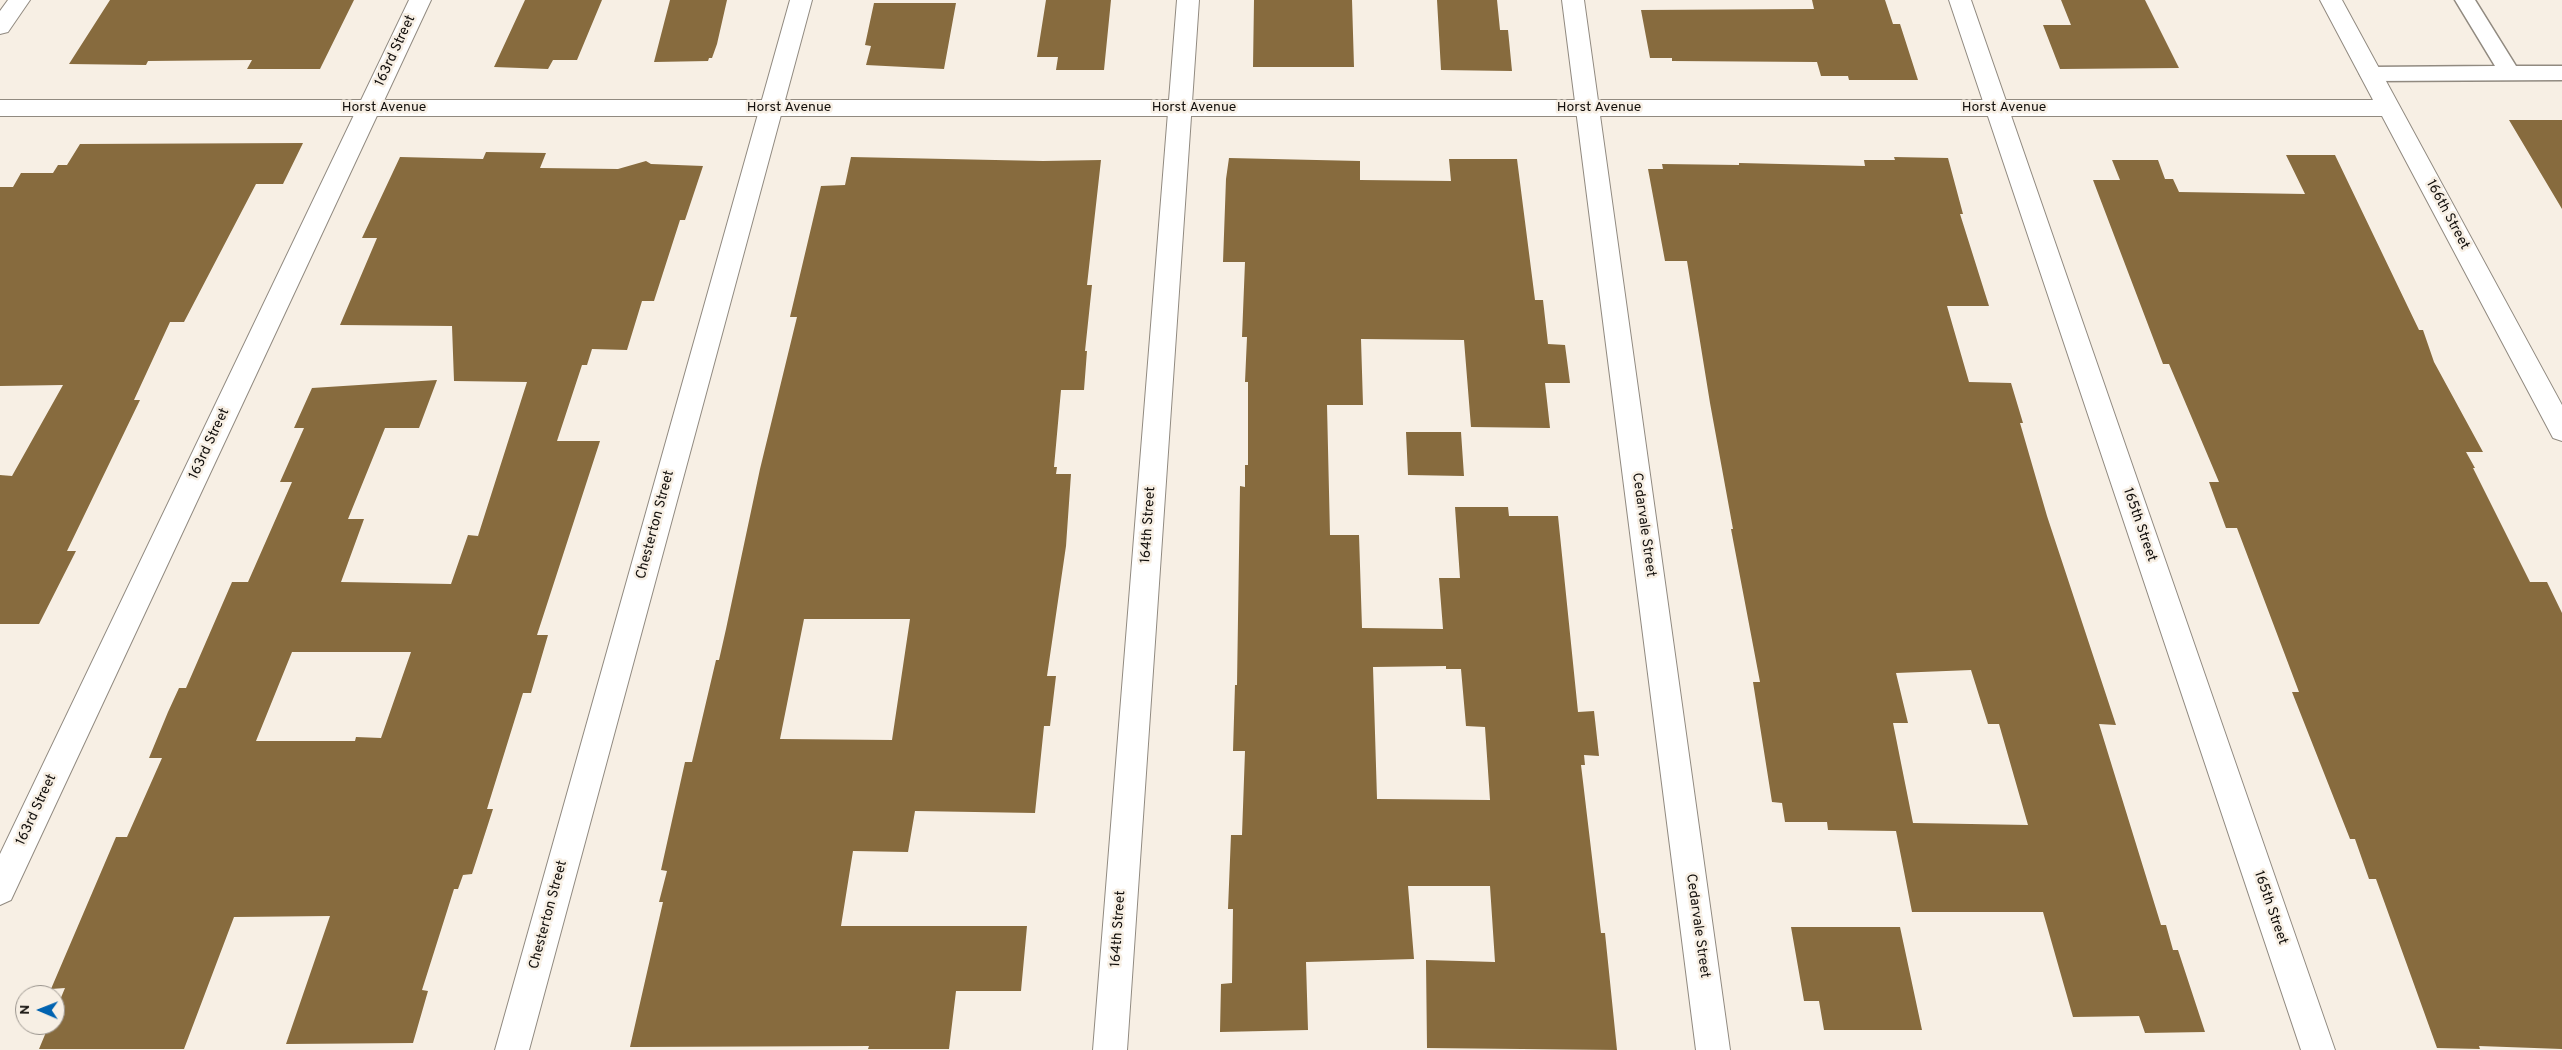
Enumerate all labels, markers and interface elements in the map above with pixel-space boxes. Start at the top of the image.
street label: 163rd Street [372,13,420,89]
street label: Horst Avenue [342,100,426,116]
street label: Horst Avenue [747,100,831,116]
street label: Horst Avenue [1152,100,1236,116]
street label: Horst Avenue [1557,100,1641,116]
street label: Horst Avenue [1962,100,2046,116]
street label: 166th Street [2422,177,2472,253]
street label: 163rd Street [186,406,234,482]
street label: Chesterton Street [633,469,679,581]
street label: Cedarvale Street [1627,472,1659,578]
street label: 164th Street [1138,486,1160,564]
street label: 165th Street [2119,486,2159,564]
street label: 163rd Street [13,772,61,848]
street label: Chesterton Street [526,859,572,971]
street label: 165th Street [2250,869,2290,947]
street label: Cedarvale Street [1681,873,1713,979]
street label: 164th Street [1108,890,1130,968]
north arrow [15,985,65,1035]
text: N [17,1005,34,1015]

